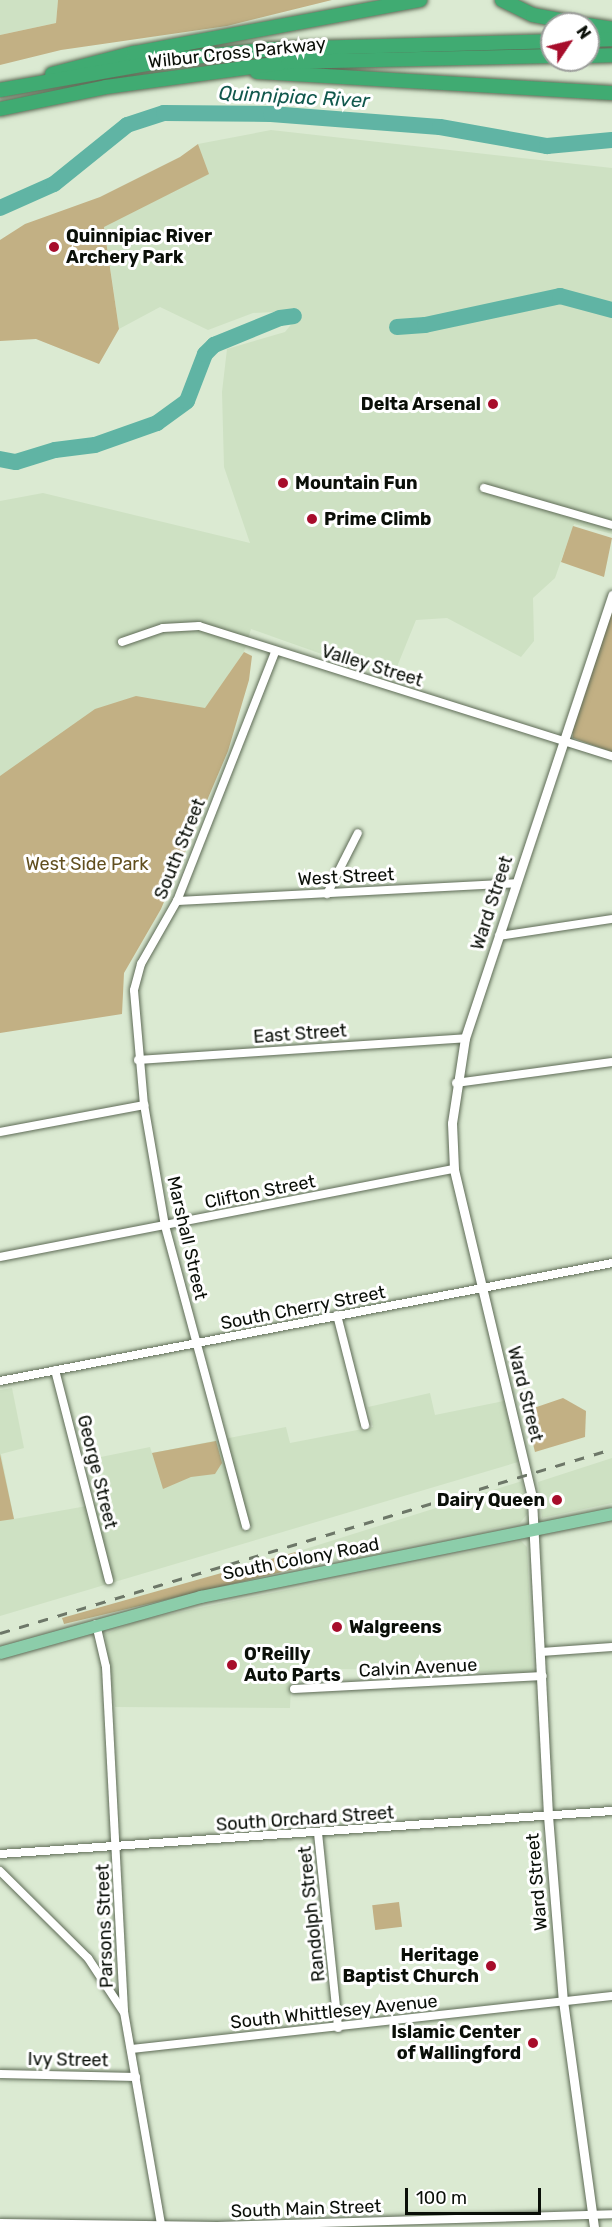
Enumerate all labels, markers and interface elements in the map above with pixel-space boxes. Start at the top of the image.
north arrow [540,12,600,72]
text: N [572,22,595,43]
street label: Wilbur Cross Parkway [147,33,327,73]
water label: Quinnipiac River [218,81,370,113]
place label: Quinnipiac River Archery Park [66,226,212,268]
marker: Quinnipiac River Archery Park [47,240,61,254]
place label: Delta Arsenal [360,393,481,415]
marker: Delta Arsenal [486,397,500,411]
place label: Mountain Fun [295,472,418,494]
marker: Mountain Fun [276,476,290,490]
place label: Prime Climb [324,508,431,530]
marker: Prime Climb [305,512,319,526]
street label: Valley Street [318,640,426,692]
street label: South Street [150,795,210,903]
park label: West Side Park [26,853,148,875]
street label: Ward Street [467,853,517,953]
street label: West Street [297,864,395,890]
street label: East Street [253,1020,347,1048]
street label: Clifton Street [203,1171,317,1213]
street label: Marshall Street [162,1174,212,1302]
street label: South Cherry Street [219,1281,387,1335]
street label: Ward Street [503,1344,547,1444]
street label: George Street [72,1413,122,1531]
place label: Dairy Queen [436,1489,545,1511]
marker: Dairy Queen [550,1493,564,1507]
street label: South Colony Road [221,1533,381,1585]
place label: Walgreens [349,1616,442,1638]
marker: Walgreens [330,1620,344,1634]
place label: O'Reilly Auto Parts [244,1644,341,1686]
street label: Calvin Avenue [358,1654,478,1682]
marker: O'Reilly Auto Parts [225,1658,239,1672]
street label: South Orchard Street [215,1802,395,1836]
street label: Ward Street [522,1832,552,1932]
street label: Randolph Street [294,1845,330,1983]
street label: Parsons Street [92,1864,118,1988]
place label: Heritage Baptist Church [342,1945,479,1988]
marker: Heritage Baptist Church [484,1959,498,1973]
street label: South Whittlesey Avenue [229,1990,439,2034]
place label: Islamic Center of Wallingford [391,2022,521,2064]
marker: Islamic Center of Wallingford [526,2036,540,2050]
street label: Ivy Street [27,2048,109,2072]
scale bar [408,2176,544,2214]
text: 100 m [416,2187,467,2209]
street label: South Main Street [230,2196,382,2222]

